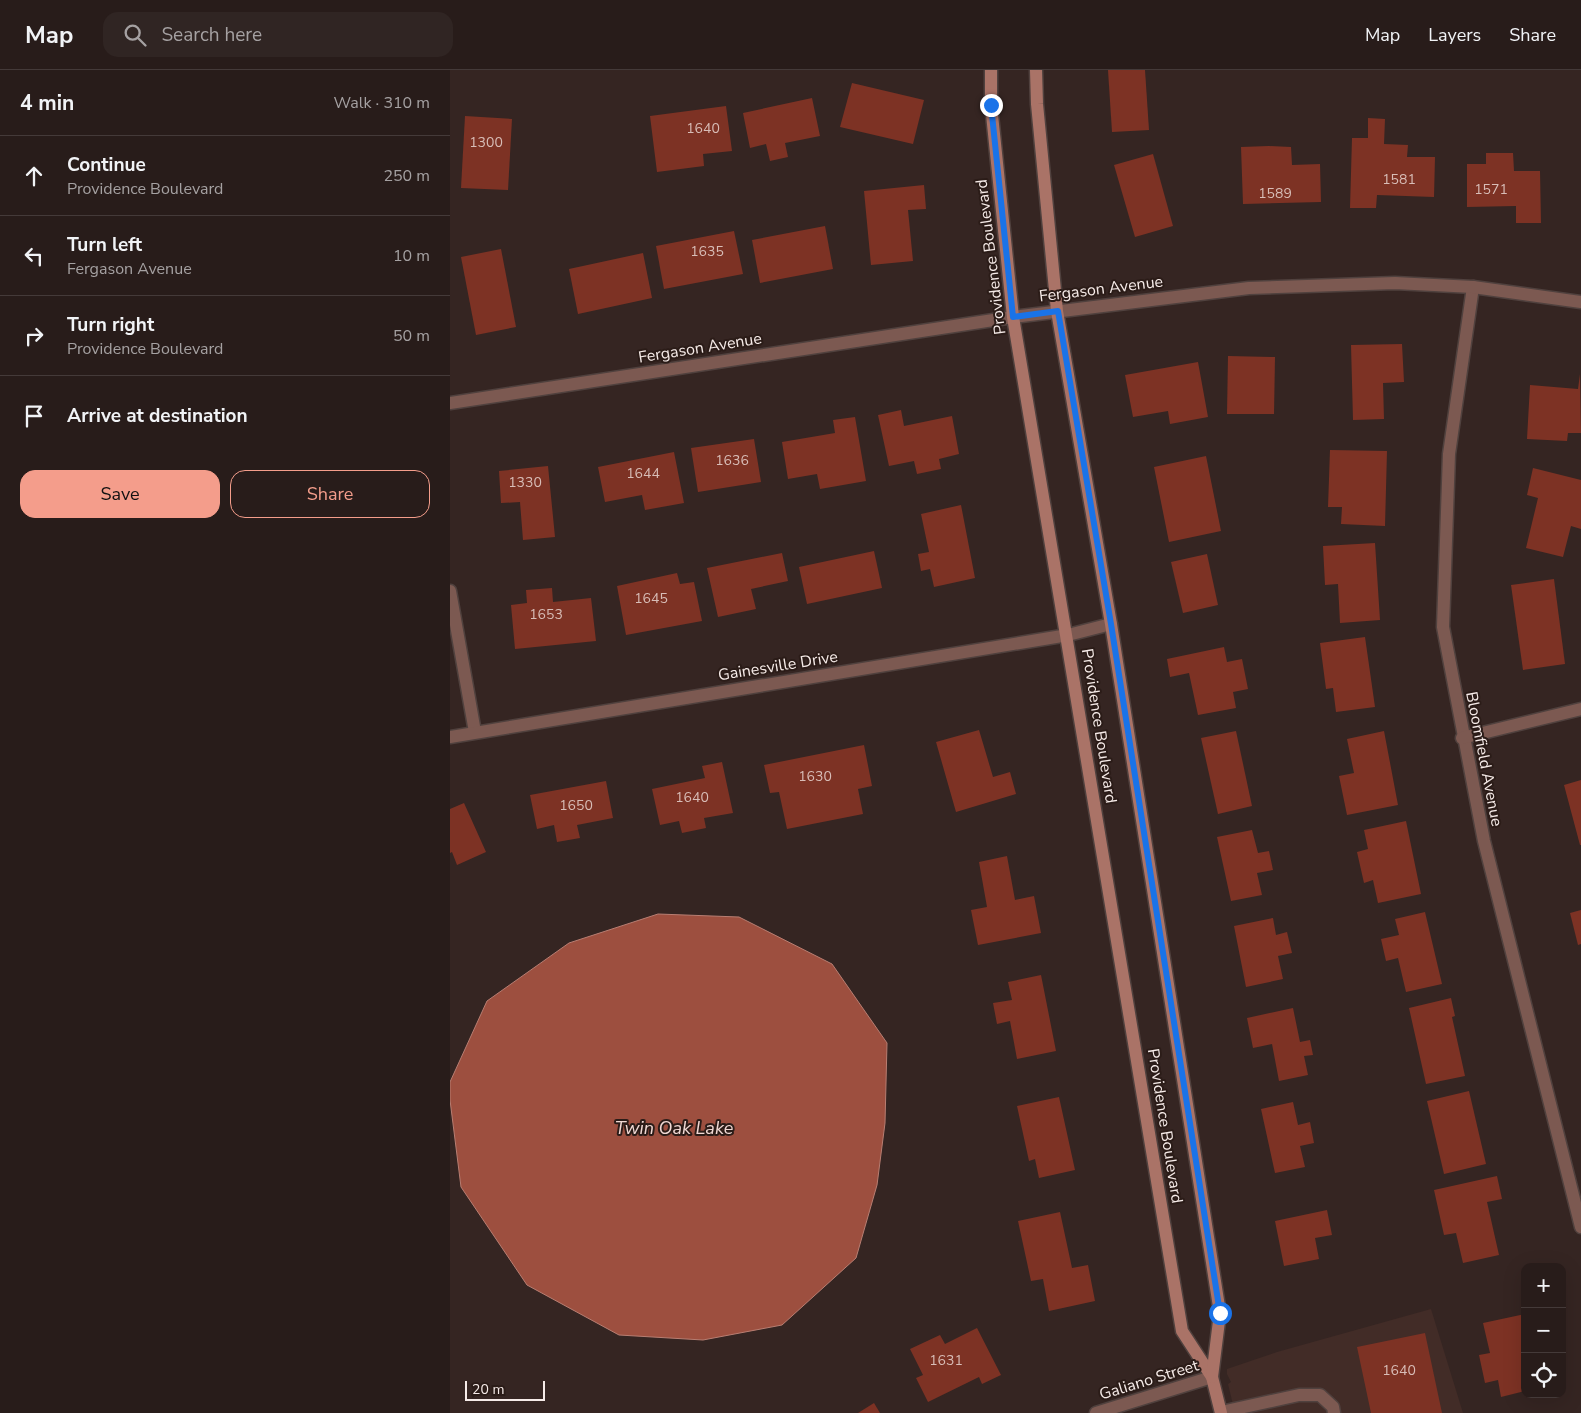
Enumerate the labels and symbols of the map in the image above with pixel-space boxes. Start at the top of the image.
route end [980,94,1003,117]
house number: 1640 [686,119,720,138]
house number: 1300 [469,133,503,152]
house number: 1581 [1382,170,1416,189]
street label: Providence Boulevard [971,178,1011,336]
house number: 1571 [1474,180,1508,199]
house number: 1589 [1258,184,1292,203]
house number: 1635 [690,242,724,261]
street label: Fergason Avenue [1038,270,1164,308]
street label: Fergason Avenue [637,327,763,369]
house number: 1636 [715,451,749,470]
house number: 1644 [626,464,660,483]
house number: 1330 [508,473,542,492]
house number: 1645 [634,589,668,608]
house number: 1653 [529,605,563,624]
street label: Gainesville Drive [717,646,839,686]
street label: Providence Boulevard [1076,647,1122,805]
street label: Bloomfield Avenue [1460,690,1508,828]
house number: 1630 [798,767,832,786]
house number: 1640 [675,788,709,807]
house number: 1650 [559,796,593,815]
street label: Providence Boulevard [1142,1047,1188,1205]
water label: Twin Oak Lake [615,1116,734,1140]
route start [1209,1302,1232,1325]
house number: 1631 [929,1351,963,1370]
street label: Galiano Street [1097,1354,1202,1406]
house number: 1640 [1382,1361,1416,1380]
scale bar [465,1378,545,1401]

